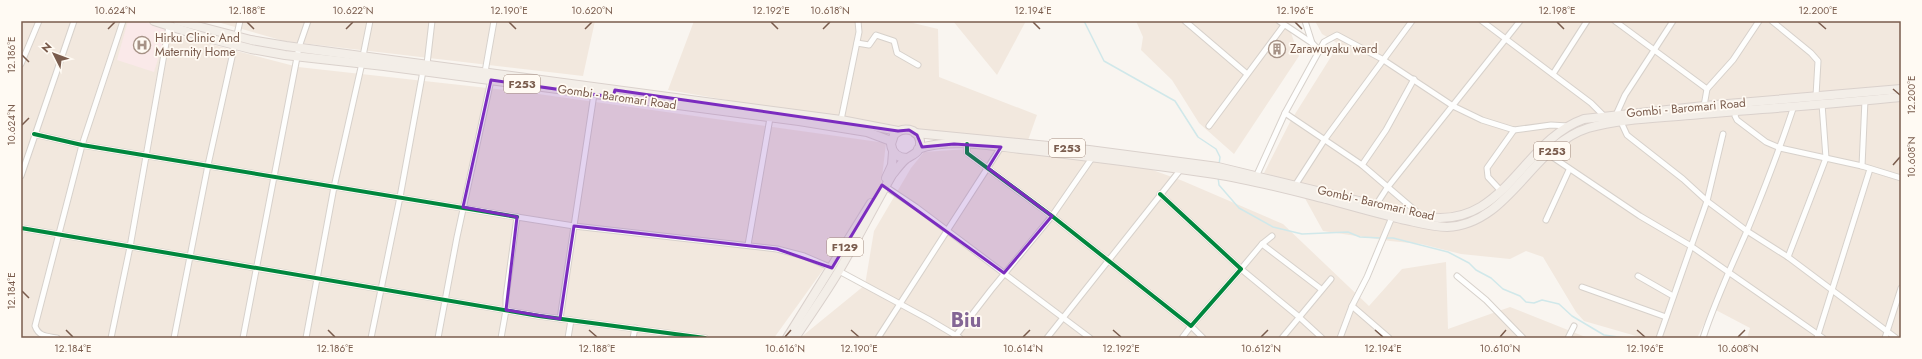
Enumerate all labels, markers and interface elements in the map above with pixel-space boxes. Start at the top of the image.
text: 10.624°N [94,3,136,18]
text: 12.188°E [229,3,265,18]
text: 10.622°N [332,3,374,18]
text: 12.190°E [490,3,528,18]
text: 10.620°N [571,3,613,18]
text: 12.192°E [752,3,790,18]
text: 10.618°N [810,3,850,18]
text: 12.194°E [1014,3,1052,18]
text: 12.196°E [1276,3,1314,18]
text: 12.198°E [1538,3,1576,18]
text: 12.200°E [1798,3,1838,18]
place label: Hirku Clinic And Maternity Home [155,29,240,61]
north arrow [34,34,74,74]
hospital icon: Hirku Clinic And Maternity Home [132,35,152,55]
text: 12.186°E [4,36,19,74]
text: N [38,39,55,56]
building icon: Zarawuyaku ward [1267,39,1287,59]
place label: Zarawuyaku ward [1290,40,1378,58]
road number: F253 [504,75,540,93]
text: 12.200°E [1904,75,1919,115]
street label: Gombi - Baromari Road [556,80,678,114]
street label: Gombi - Baromari Road [1626,94,1746,122]
text: 10.624°N [4,104,19,146]
text: 10.608°N [1904,136,1919,178]
road number: F253 [1049,139,1085,157]
road number: F253 [1534,142,1570,160]
street label: Gombi - Baromari Road [1316,181,1436,225]
road number: F129 [827,238,863,256]
text: 12.184°E [4,272,19,310]
district label: Biu [951,306,981,335]
text: 12.184°E [54,341,92,356]
text: 12.186°E [316,341,354,356]
text: 12.188°E [579,341,615,356]
text: 10.616°N [765,341,805,356]
text: 12.190°E [840,341,878,356]
text: 10.614°N [1003,341,1043,356]
text: 12.192°E [1102,341,1140,356]
text: 10.612°N [1241,341,1281,356]
text: 12.194°E [1364,341,1402,356]
text: 10.610°N [1480,341,1520,356]
text: 12.196°E [1626,341,1664,356]
text: 10.608°N [1717,341,1759,356]

